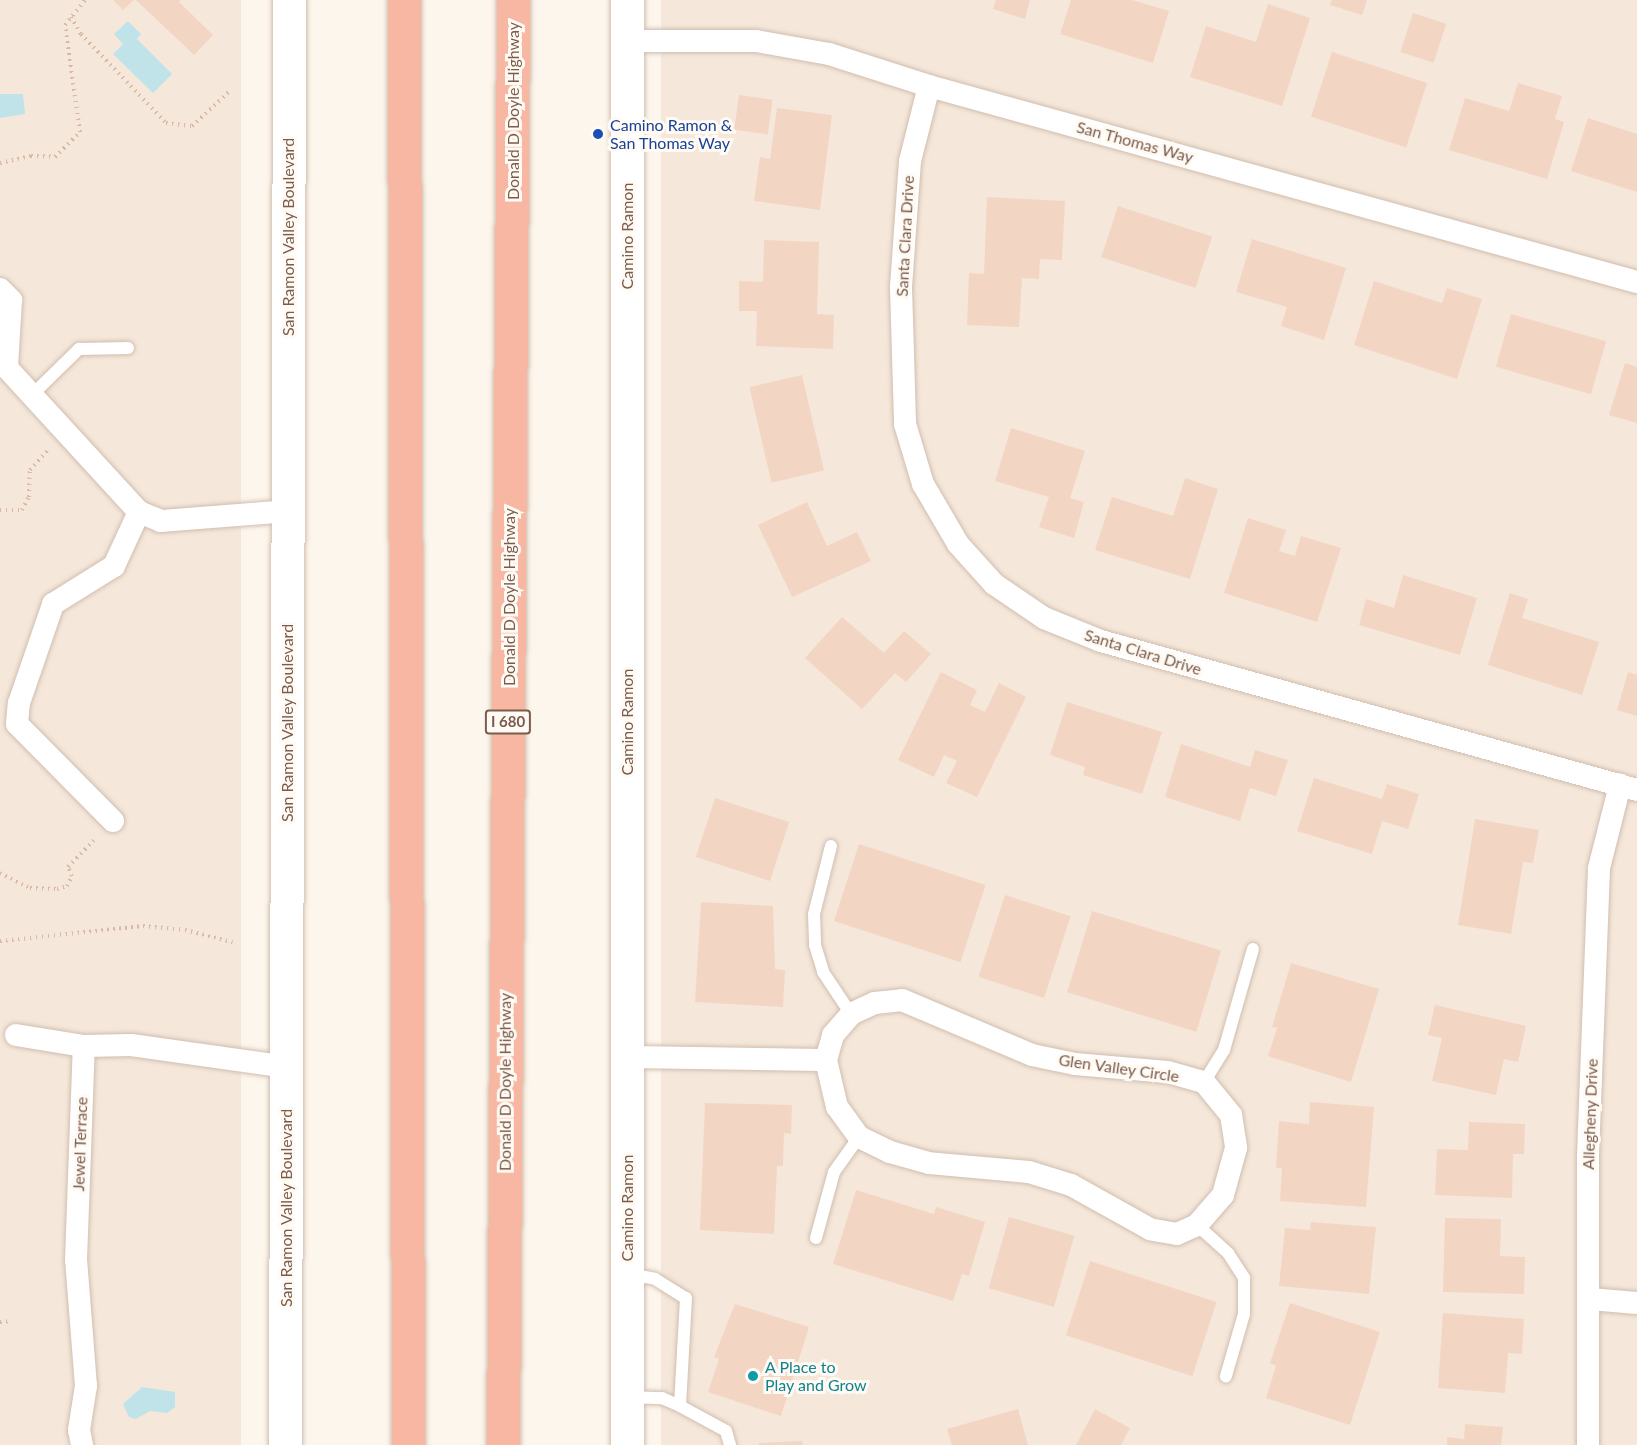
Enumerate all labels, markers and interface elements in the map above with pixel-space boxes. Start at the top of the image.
street label: Donald D Doyle Highway [503,22,523,200]
place label: Camino Ramon & San Thomas Way [610,115,732,153]
street label: San Thomas Way [1074,117,1196,167]
marker: Camino Ramon & San Thomas Way [591,127,605,141]
street label: San Ramon Valley Boulevard [278,137,298,337]
street label: Santa Clara Drive [892,175,918,297]
street label: Camino Ramon [617,183,637,289]
street label: Donald D Doyle Highway [499,508,519,686]
street label: San Ramon Valley Boulevard [277,623,297,823]
street label: Santa Clara Drive [1082,625,1204,679]
street label: Camino Ramon [617,669,637,775]
road number: I 680 [484,710,532,734]
street label: Donald D Doyle Highway [495,993,515,1171]
street label: Glen Valley Circle [1057,1050,1181,1086]
street label: Allegheny Drive [1578,1058,1602,1170]
street label: Jewel Terrace [69,1096,91,1192]
street label: San Ramon Valley Boulevard [276,1108,296,1308]
street label: Camino Ramon [617,1155,637,1261]
place label: A Place to Play and Grow [765,1357,867,1395]
marker: A Place to Play and Grow [746,1369,760,1383]

